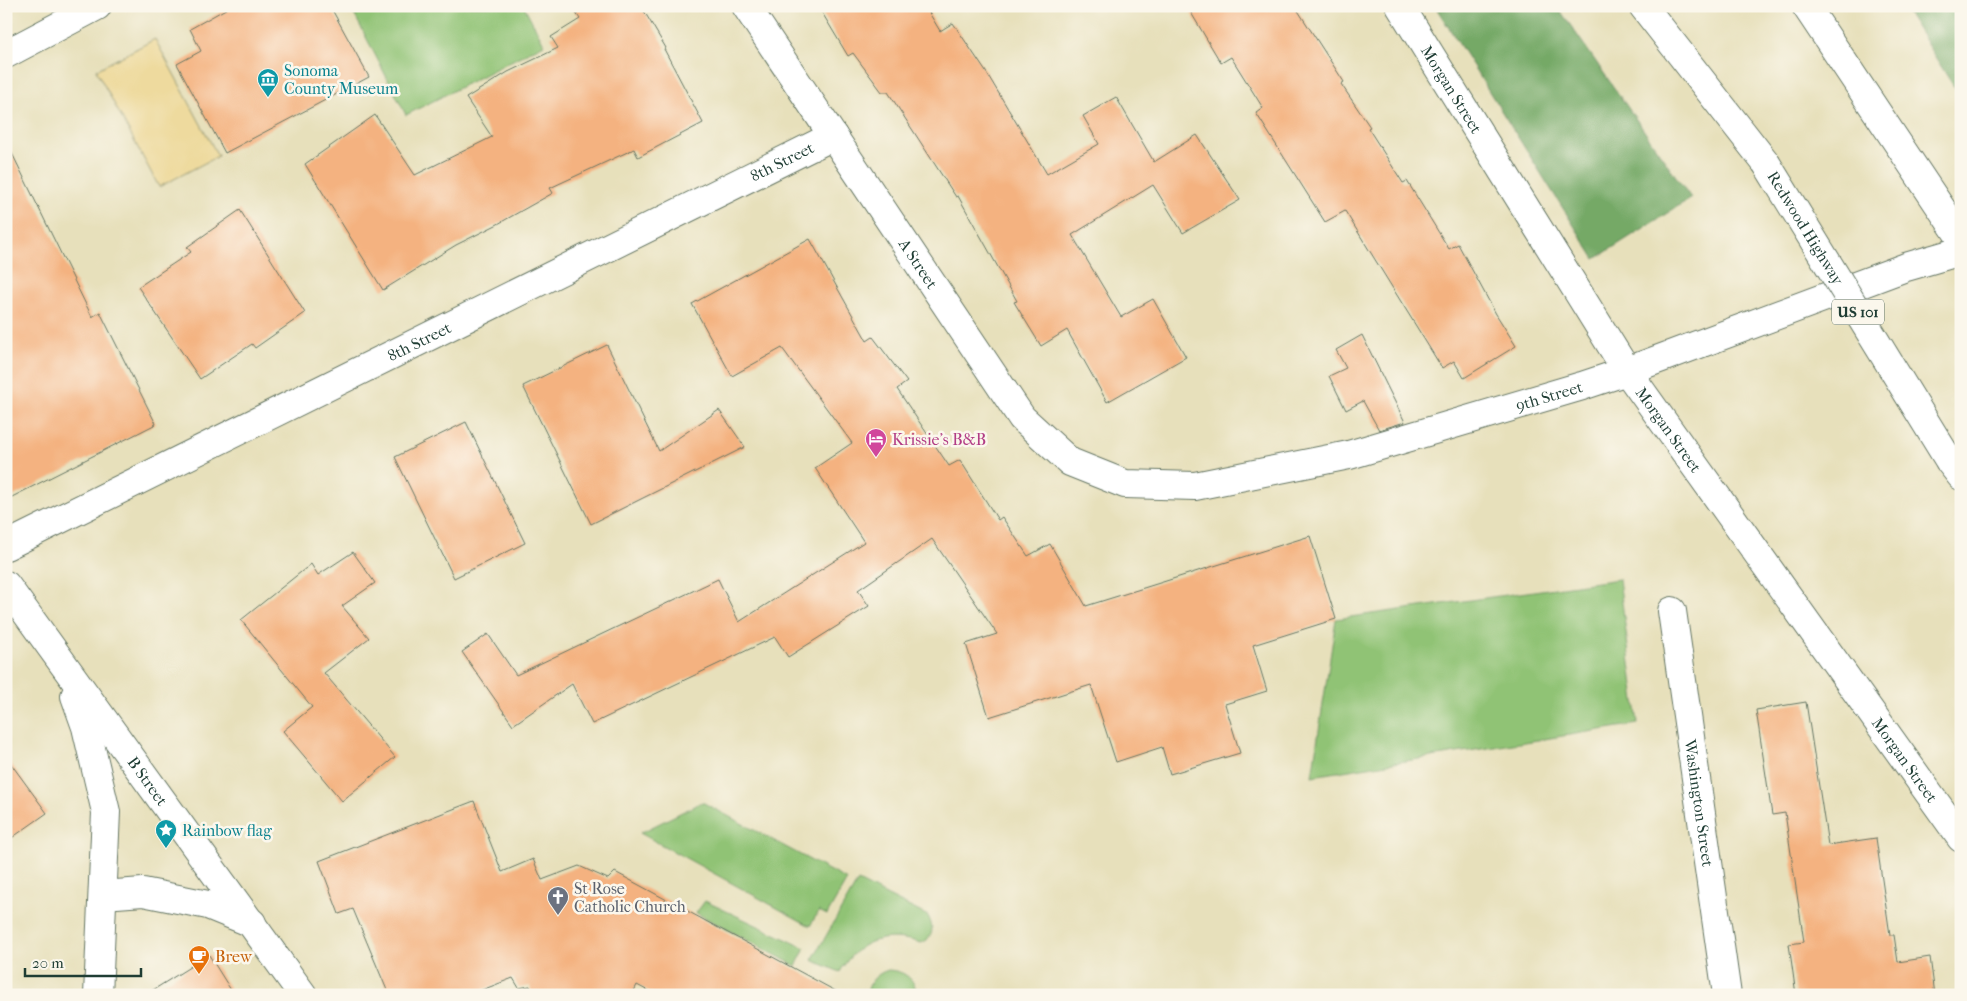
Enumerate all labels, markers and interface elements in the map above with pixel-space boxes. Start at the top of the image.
street label: Morgan Street [1417,42,1486,137]
place label: Sonoma County Museum [284,61,399,98]
museum icon: Sonoma County Museum [256,67,280,98]
street label: 8th Street [747,138,817,185]
street label: Redwood Highway [1764,167,1848,288]
street label: A Street [894,234,942,292]
road number: US 101 [1832,300,1884,324]
street label: 8th Street [384,317,454,365]
street label: 9th Street [1513,377,1585,415]
street label: Morgan Street [1632,383,1706,476]
hotel icon: Krissie's B&B [864,427,888,458]
place label: Krissie's B&B [892,430,986,449]
street label: Morgan Street [1868,714,1942,806]
street label: Washington Street [1681,737,1718,868]
street label: B Street [124,753,172,810]
place icon: Rainbow flag [154,818,178,849]
place label: Rainbow flag [182,821,272,840]
place label: St Rose Catholic Church [574,879,686,916]
church icon: St Rose Catholic Church [546,885,570,916]
cafe icon: Brew [187,944,211,975]
scale bar [25,946,141,978]
place label: Brew [215,947,253,966]
text: 20 m [32,954,64,972]

